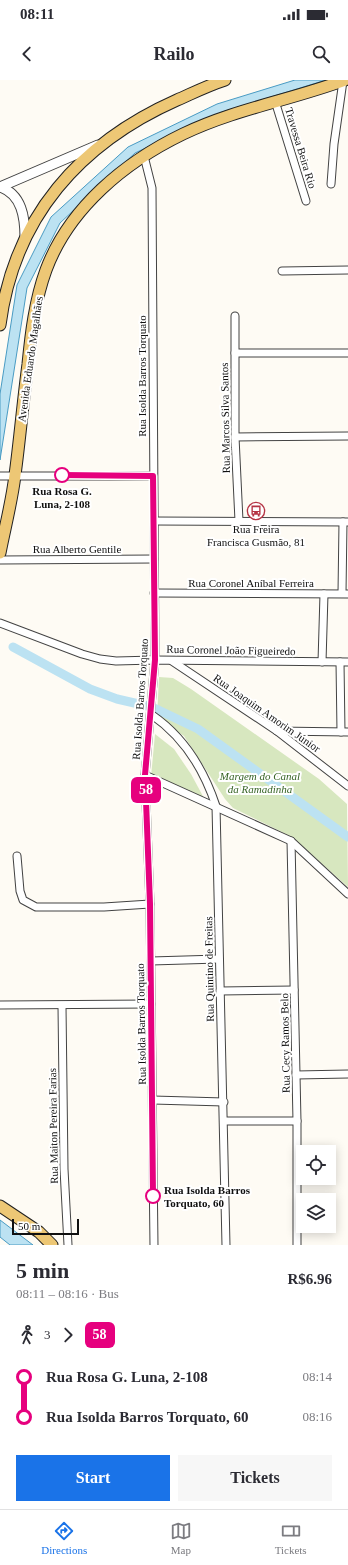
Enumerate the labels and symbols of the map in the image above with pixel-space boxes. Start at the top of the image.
street label: Travessa Beira Rio [283,106,319,190]
street label: Avenida Eduardo Magalhães [15,295,45,423]
street label: Rua Isolda Barros Torquato [136,315,148,437]
street label: Rua Marcos Silva Santos [218,362,232,474]
marker: Rua Rosa G. Luna, 2-108 [54,467,70,483]
place label: Rua Rosa G. Luna, 2-108 [32,485,92,510]
bus stop icon: Rua Freira Francisca Gusmão, 81 [246,501,266,521]
place label: Rua Freira Francisca Gusmão, 81 [207,523,305,548]
street label: Rua Alberto Gentile [33,543,121,555]
street label: Rua Coronel Aníbal Ferreira [188,577,314,589]
street label: Rua Isolda Barros Torquato [130,637,150,760]
street label: Rua Coronel João Figueiredo [166,643,296,657]
street label: Rua Joaquim Amorim Júnior [211,672,323,755]
park label: Margem do Canal da Ramadinha [219,770,300,795]
line badge: 58 [128,777,164,803]
street label: Rua Quintino de Freitas [202,916,216,1022]
street label: Rua Isolda Barros Torquato [134,963,148,1085]
street label: Rua Cecy Ramos Belo [278,992,292,1093]
street label: Rua Maiton Pereira Farias [46,1068,60,1184]
place label: Rua Isolda Barros Torquato, 60 [164,1184,251,1209]
marker: Rua Isolda Barros Torquato, 60 [145,1188,161,1204]
scale bar [12,1217,79,1236]

